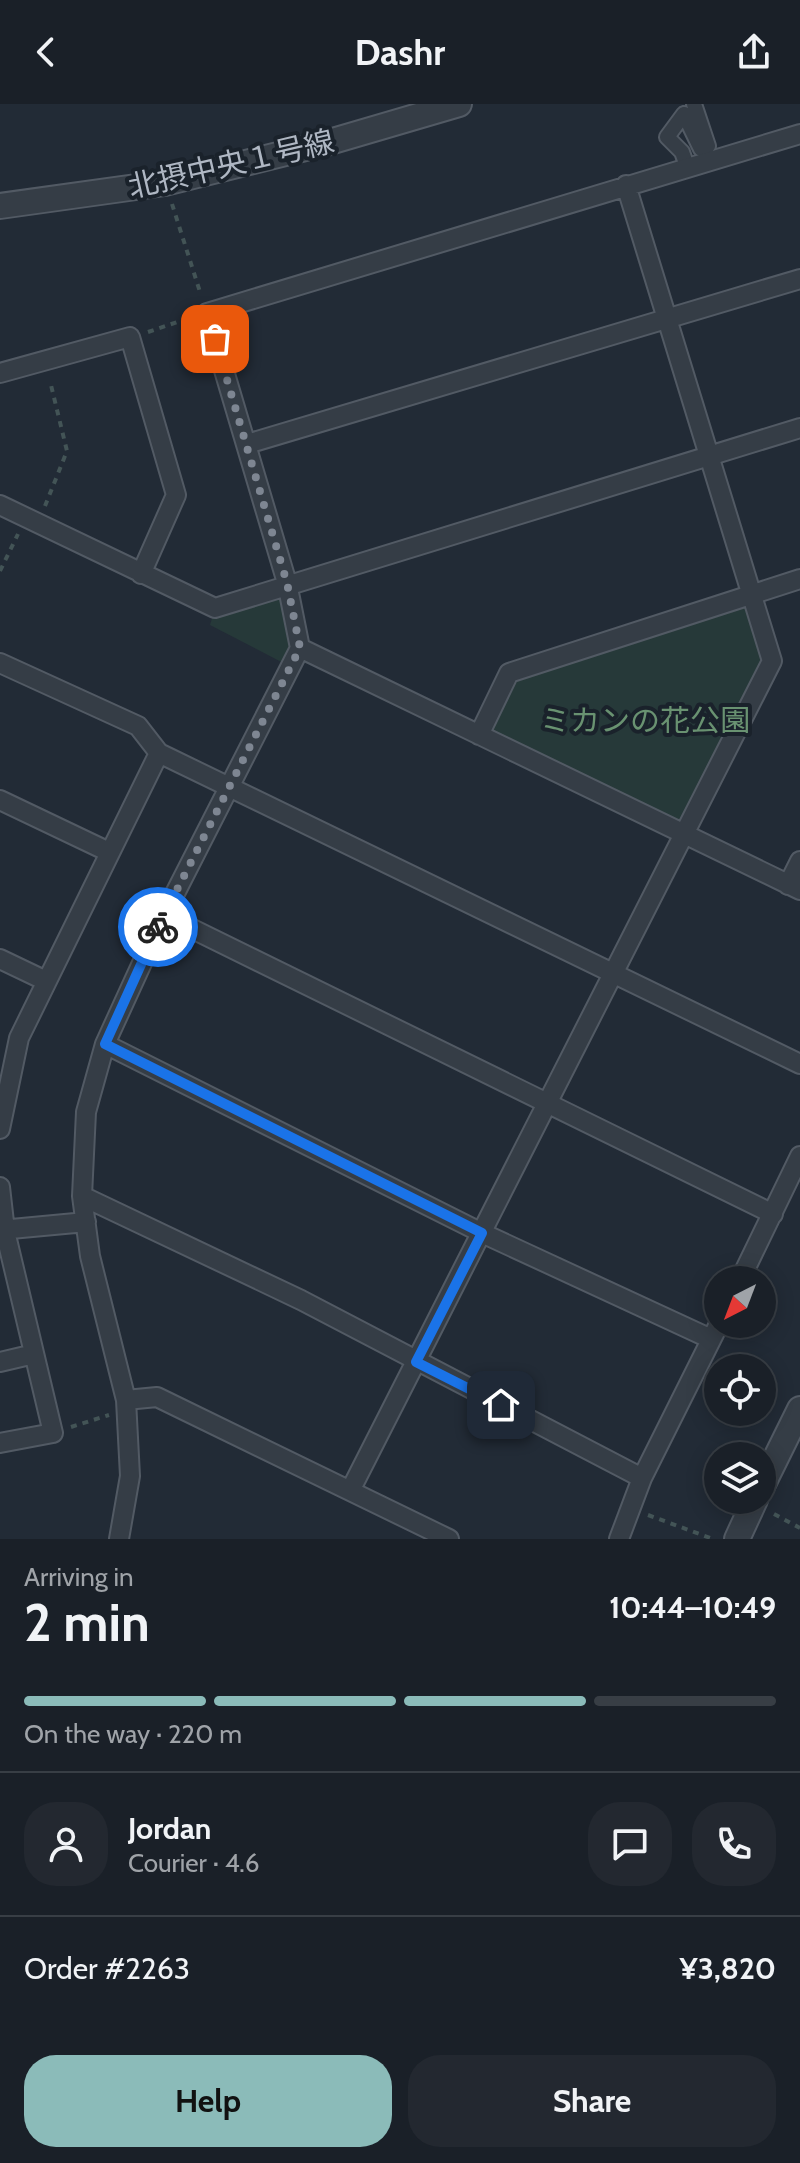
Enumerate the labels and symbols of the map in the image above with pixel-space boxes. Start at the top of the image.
street label: 北摂中央１号線 [125,122,337,206]
pin [181,305,249,373]
park label: ミカンの花公園 [540,702,750,739]
courier [118,887,198,967]
north arrow [704,1266,776,1338]
pin [467,1371,535,1439]

